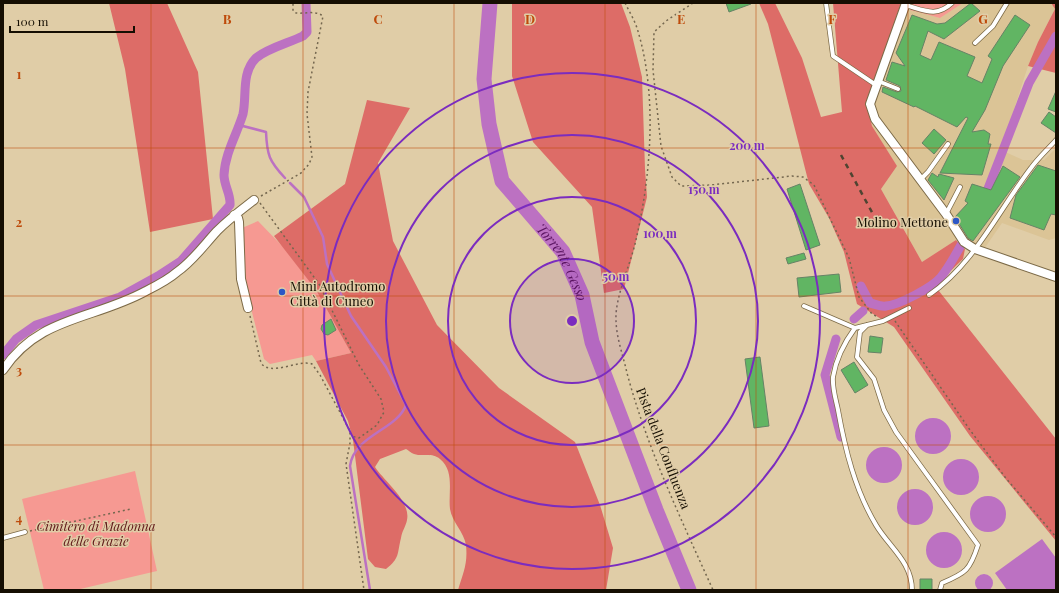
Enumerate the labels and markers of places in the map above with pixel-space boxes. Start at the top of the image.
place label: Molino Mettone [856,213,948,230]
marker: Molino Mettone [951,216,961,226]
place label: Mini Autodromo Città di Cuneo [290,277,385,309]
marker: Mini Autodromo Città di Cuneo [277,287,287,297]
centre of rings [565,314,579,328]

